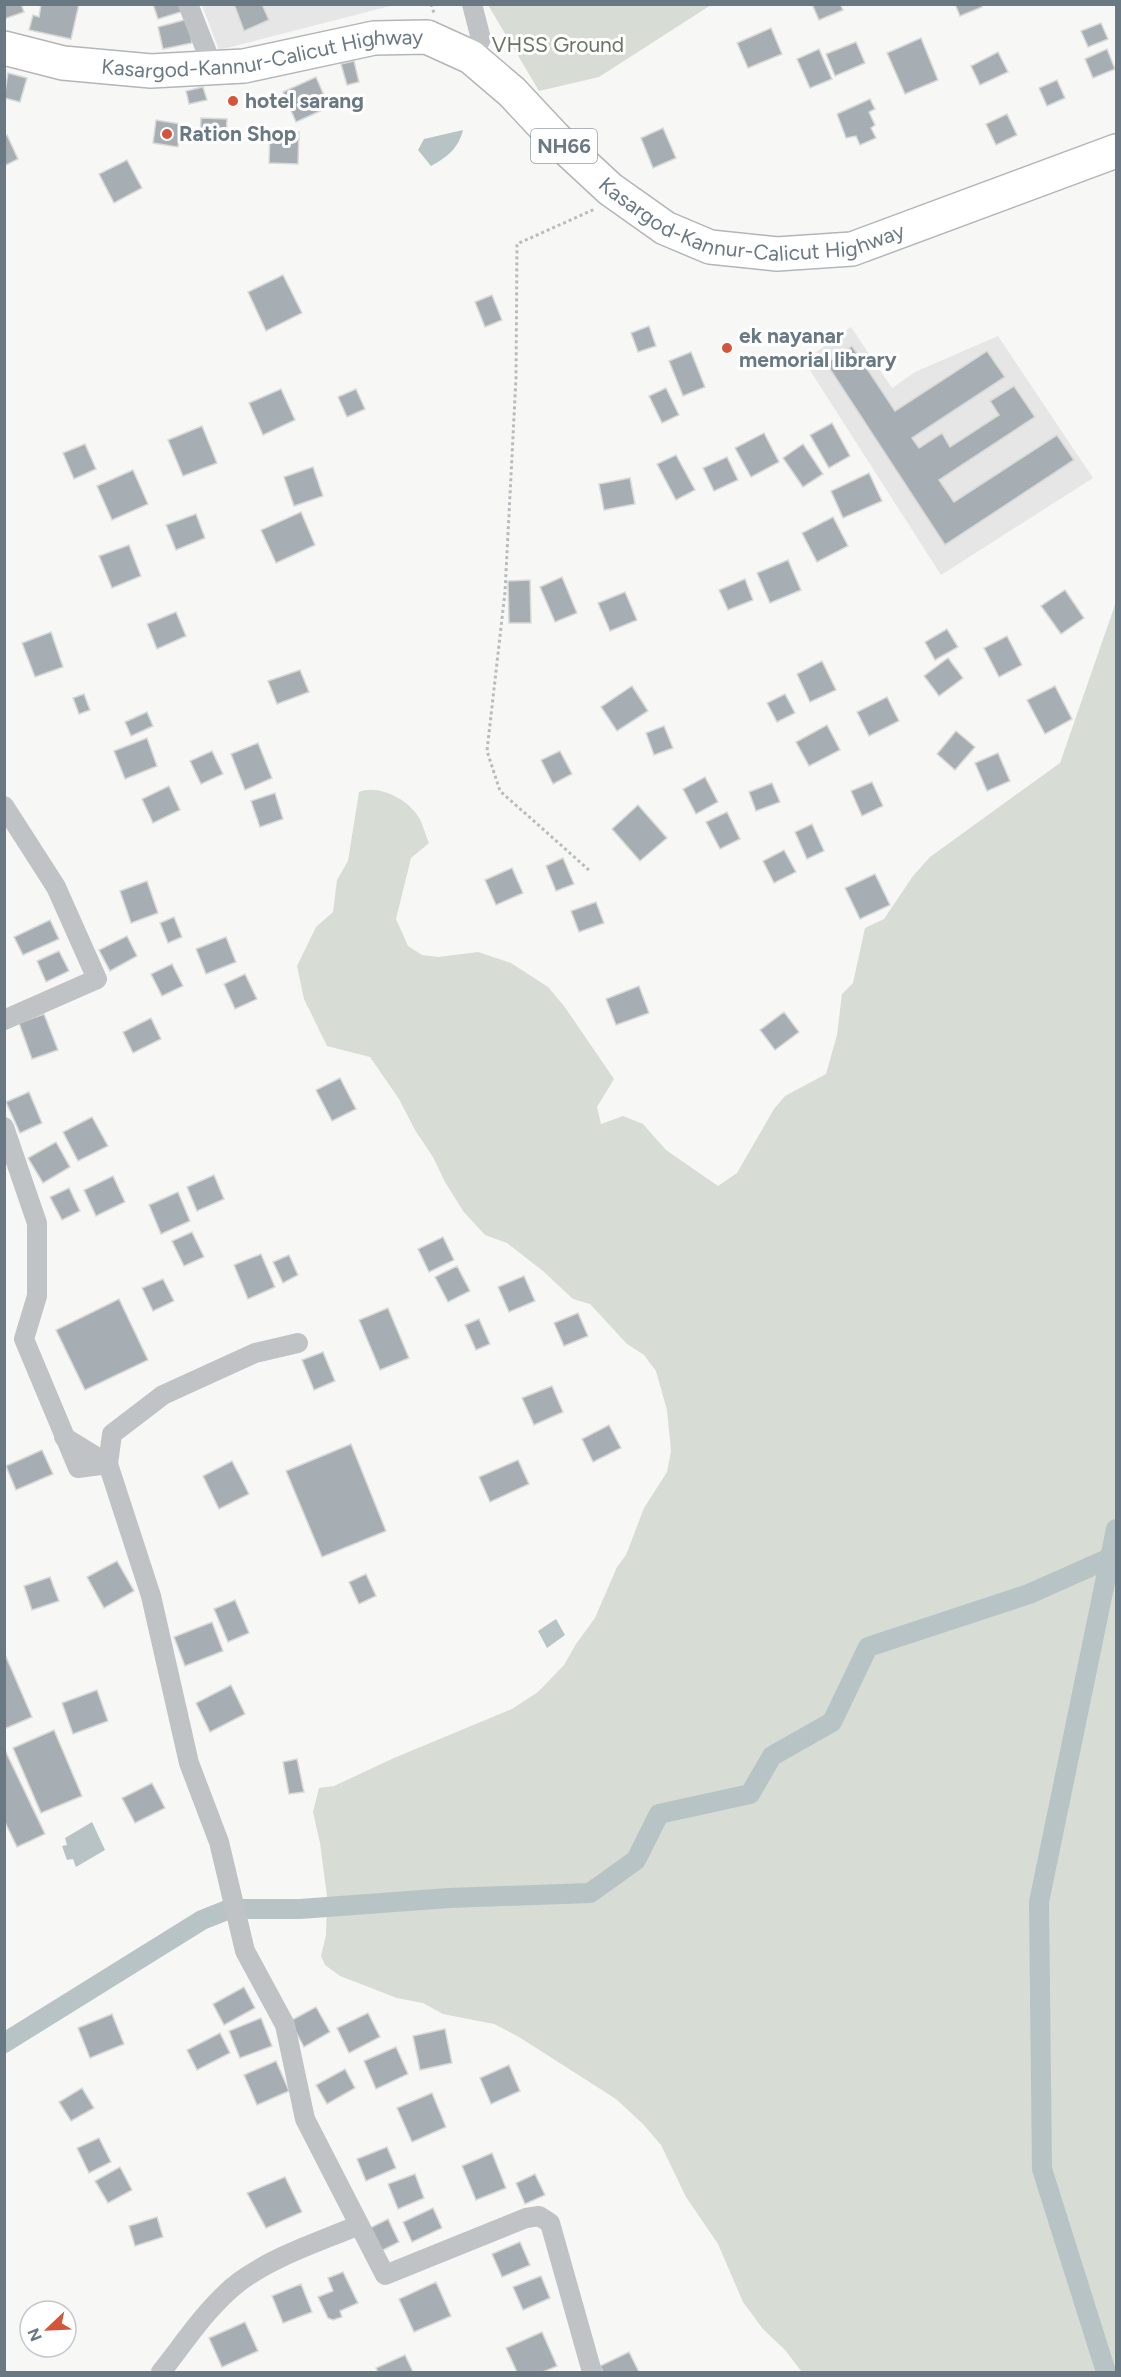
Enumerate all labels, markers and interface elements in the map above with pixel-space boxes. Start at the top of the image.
street label: Kasargod-Kannur-Calicut Highway [100,24,423,83]
park label: VHSS Ground [492,32,624,57]
place label: hotel sarang [245,88,364,113]
marker: hotel sarang [226,94,240,108]
place label: Ration Shop [179,121,296,146]
marker: Ration Shop [160,127,174,141]
road number: NH66 [531,129,597,163]
street label: Kasargod-Kannur-Calicut Highway [594,172,908,266]
place label: ek nayanar memorial library [739,323,898,372]
marker: ek nayanar memorial library [720,341,734,355]
north arrow [18,2299,78,2359]
text: N [23,2325,46,2344]

